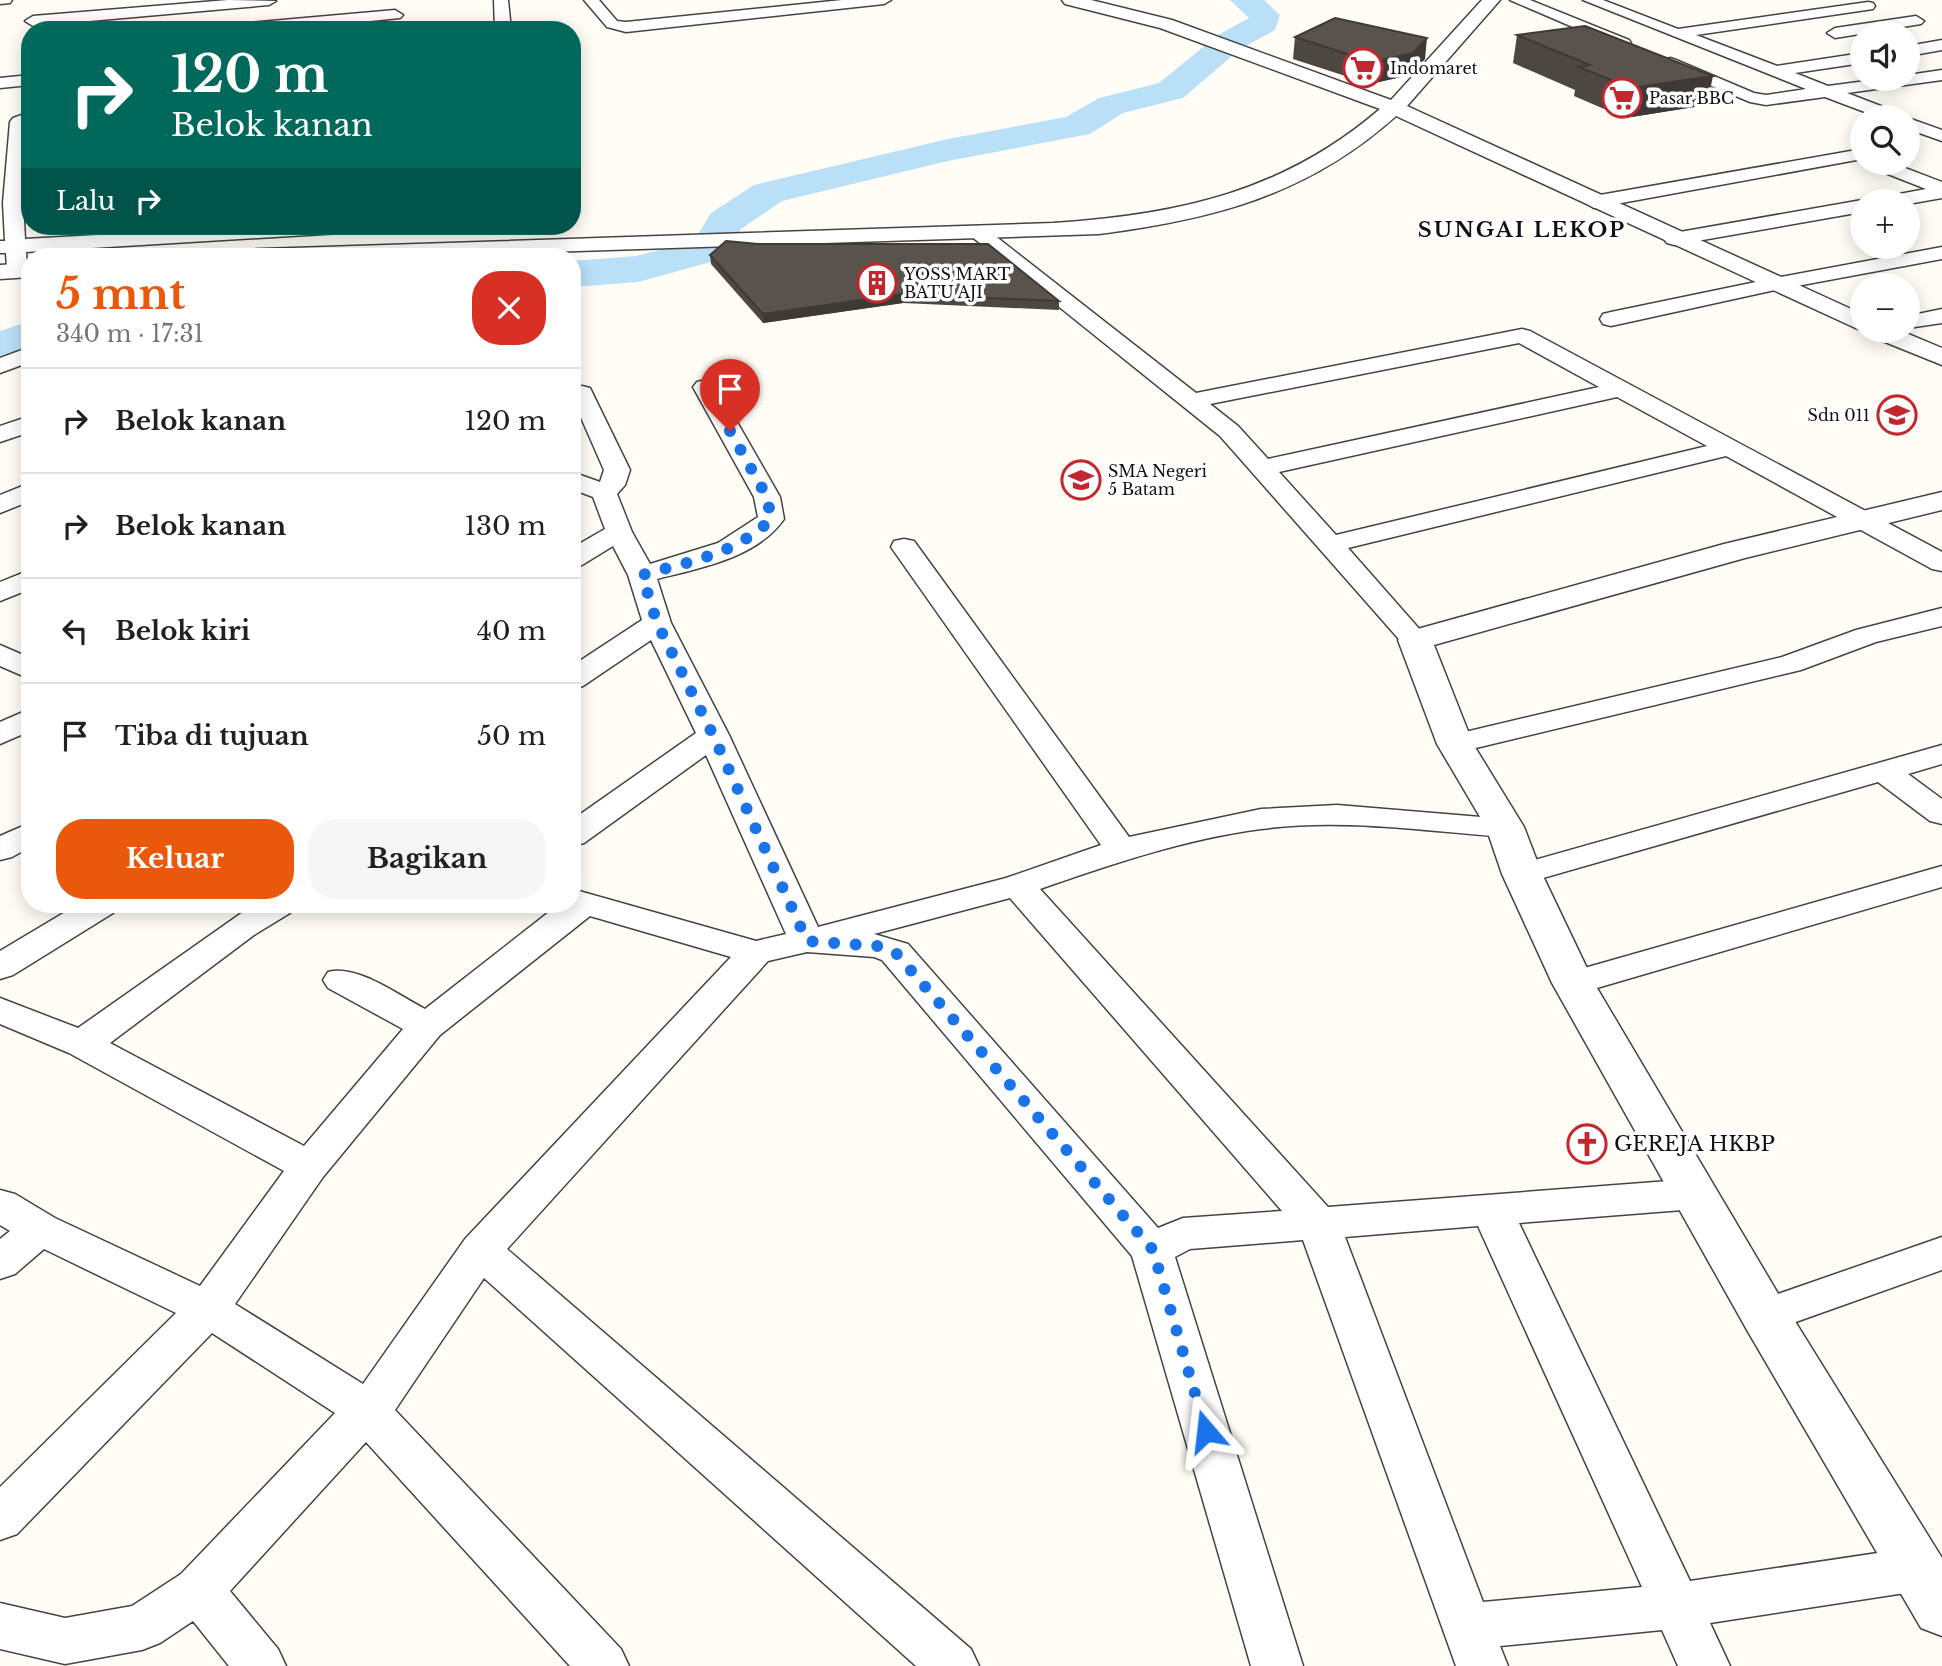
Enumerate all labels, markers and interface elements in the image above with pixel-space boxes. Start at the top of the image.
map controls [1850,21,1920,343]
button: sound [1850,21,1920,91]
text: 120 m [171,44,329,105]
supermarket icon: Indomaret [1342,47,1384,89]
icon: right [56,49,147,140]
place label: Indomaret [1390,58,1478,78]
supermarket icon: Pasar BBC [1601,77,1643,119]
place label: Pasar BBC [1649,88,1734,108]
text: Belok kanan [171,105,373,145]
button: search [1850,105,1920,175]
icon: right [129,182,167,220]
text: Lalu [56,185,115,217]
button: + [1850,189,1920,259]
district label: SUNGAI LEKOP [1418,217,1626,243]
building icon: YOSS MART BATU AJI [856,262,898,304]
place label: YOSS MART BATU AJI [903,264,1010,302]
text: 5 mnt [56,268,185,320]
button: close [472,271,546,345]
button: − [1850,273,1920,343]
text: 340 m · 17:31 [56,320,204,348]
pin [700,359,760,431]
icon: arrive [711,370,749,408]
school or university icon: Sdn 011 [1876,394,1918,436]
icon: right [56,402,94,440]
text: Belok kanan [115,405,286,437]
text: 120 m [464,405,546,437]
place label: Sdn 011 [1808,405,1870,425]
school or university icon: SMA Negeri 5 Batam [1060,459,1102,501]
place label: SMA Negeri 5 Batam [1108,461,1207,499]
icon: right [56,507,94,545]
text: Belok kanan [115,510,286,542]
text: 130 m [464,510,546,542]
icon: left [56,612,94,650]
text: Belok kiri [115,615,250,647]
text: 40 m [477,615,546,647]
icon: arrive [56,717,94,755]
text: Tiba di tujuan [115,720,309,752]
text: 50 m [477,720,546,752]
button: Keluar [56,819,294,899]
button: Bagikan [308,819,546,899]
church icon: GEREJA HKBP [1566,1123,1608,1165]
place label: GEREJA HKBP [1614,1131,1775,1157]
position arrow [1169,1394,1243,1468]

